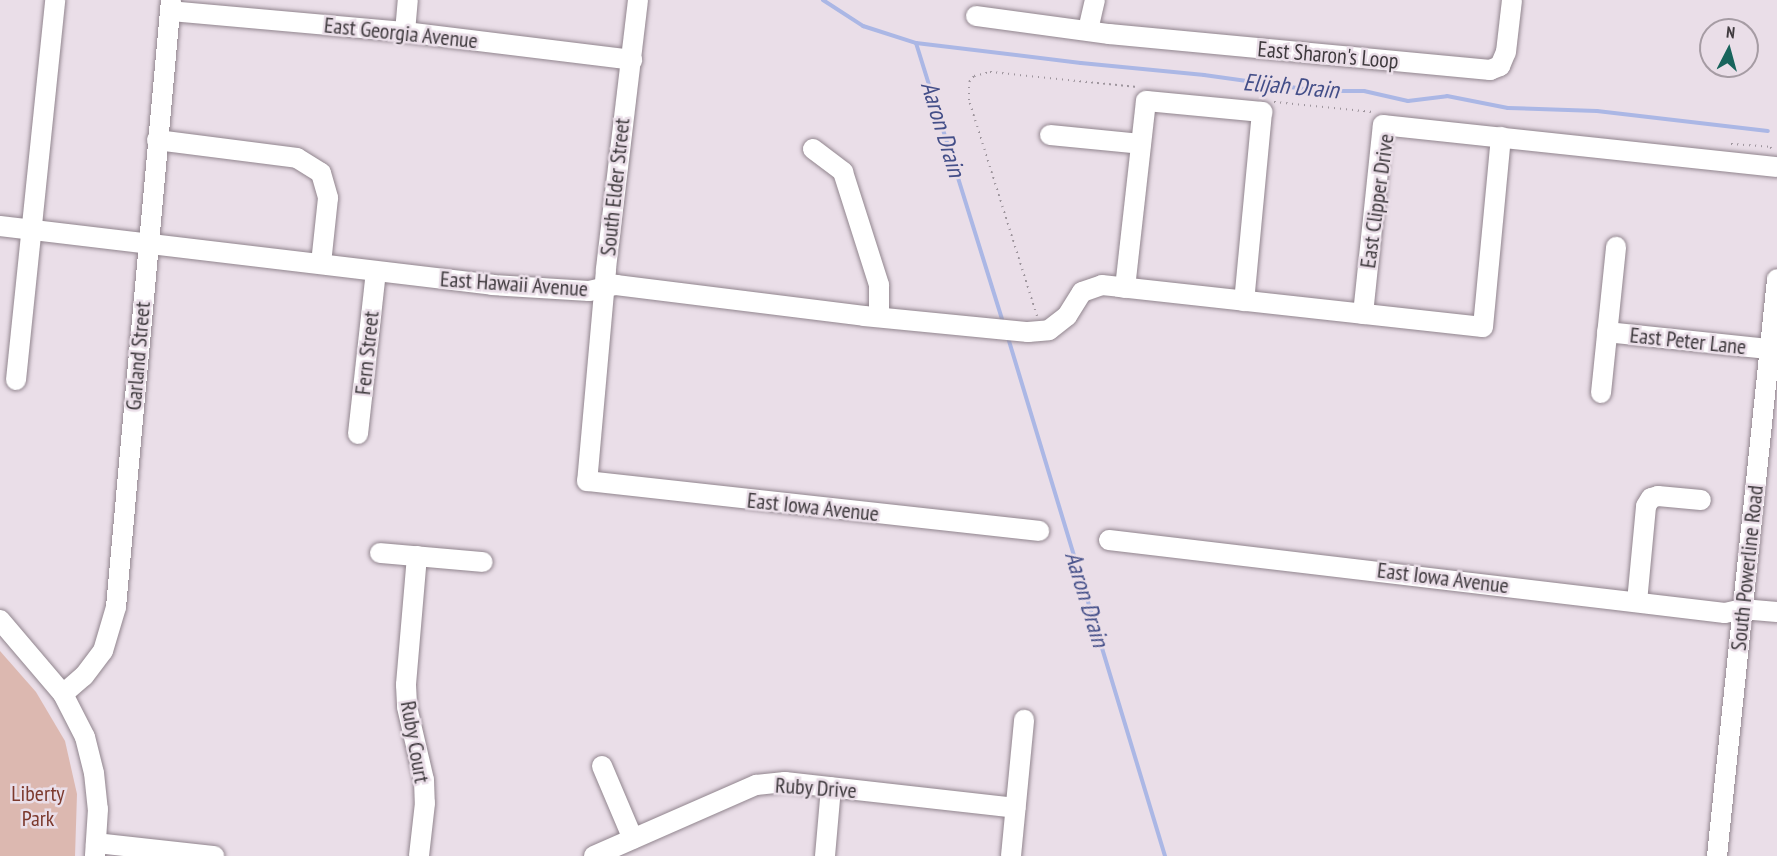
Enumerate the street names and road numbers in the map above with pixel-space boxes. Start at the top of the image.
street label: East Georgia Avenue [323,12,479,54]
street label: East Sharon's Loop [1257,36,1399,74]
street label: South Elder Street [595,117,635,257]
street label: East Clipper Drive [1355,132,1399,270]
street label: East Hawaii Avenue [439,266,589,302]
street label: Garland Street [120,301,156,411]
street label: Fern Street [349,310,385,396]
street label: East Peter Lane [1629,322,1747,360]
street label: South Powerline Road [1725,484,1769,652]
street label: East Iowa Avenue [746,487,880,527]
street label: East Iowa Avenue [1375,557,1511,599]
street label: Ruby Court [395,699,435,785]
street label: Ruby Drive [774,772,858,804]

